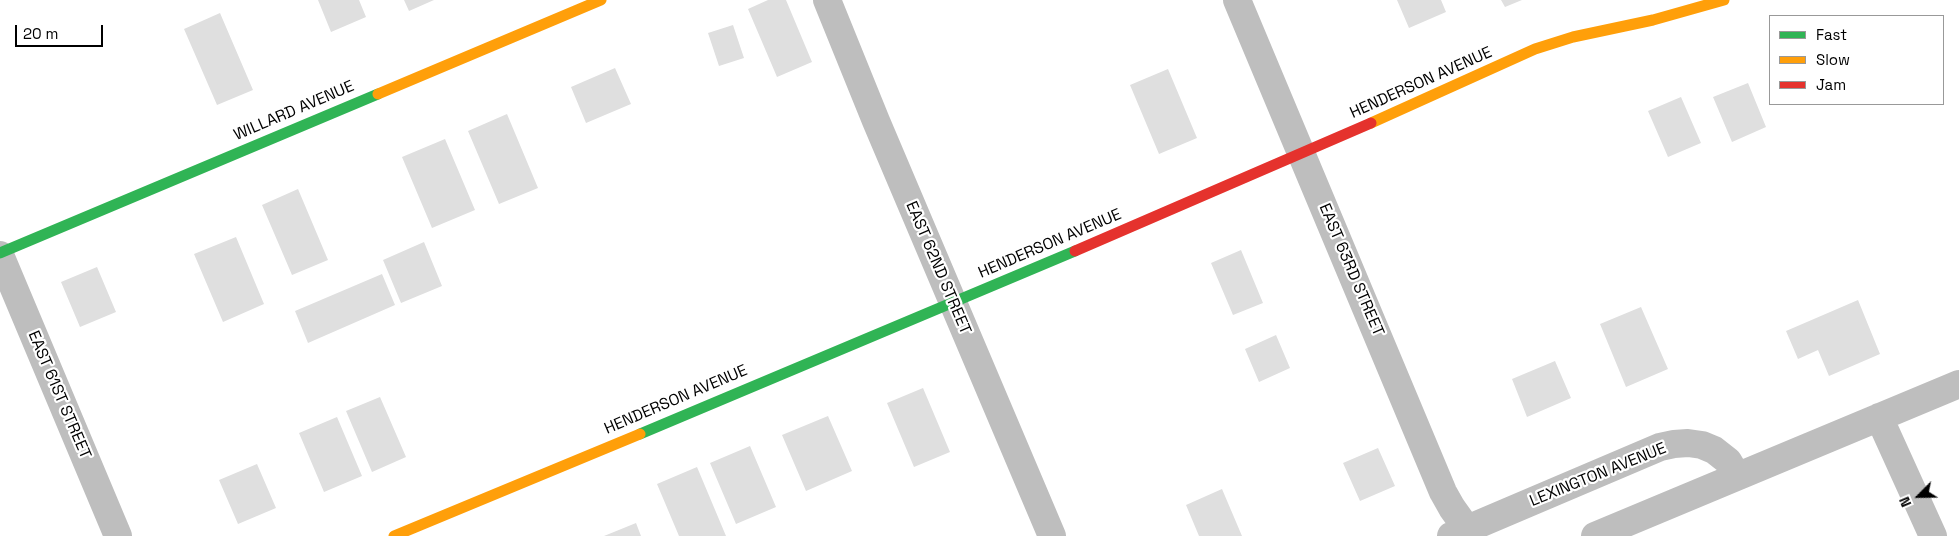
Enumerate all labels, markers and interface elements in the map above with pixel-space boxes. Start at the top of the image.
scale bar [18,15,105,47]
legend [1769,15,1944,105]
text: 20 m [23,24,58,43]
text: Fast [1816,25,1847,44]
street label: HENDERSON AVENUE [1347,43,1495,123]
text: Slow [1816,50,1850,69]
text: Jam [1816,75,1846,94]
street label: WILLARD AVENUE [231,77,357,145]
street label: EAST 62ND STREET [901,198,975,338]
street label: EAST 63RD STREET [1314,201,1388,339]
street label: HENDERSON AVENUE [976,205,1124,283]
street label: EAST 61ST STREET [23,328,95,462]
street label: HENDERSON AVENUE [602,361,750,439]
street label: LEXINGTON AVENUE [1527,439,1669,511]
north arrow [1894,471,1944,521]
text: N [1895,494,1915,510]

